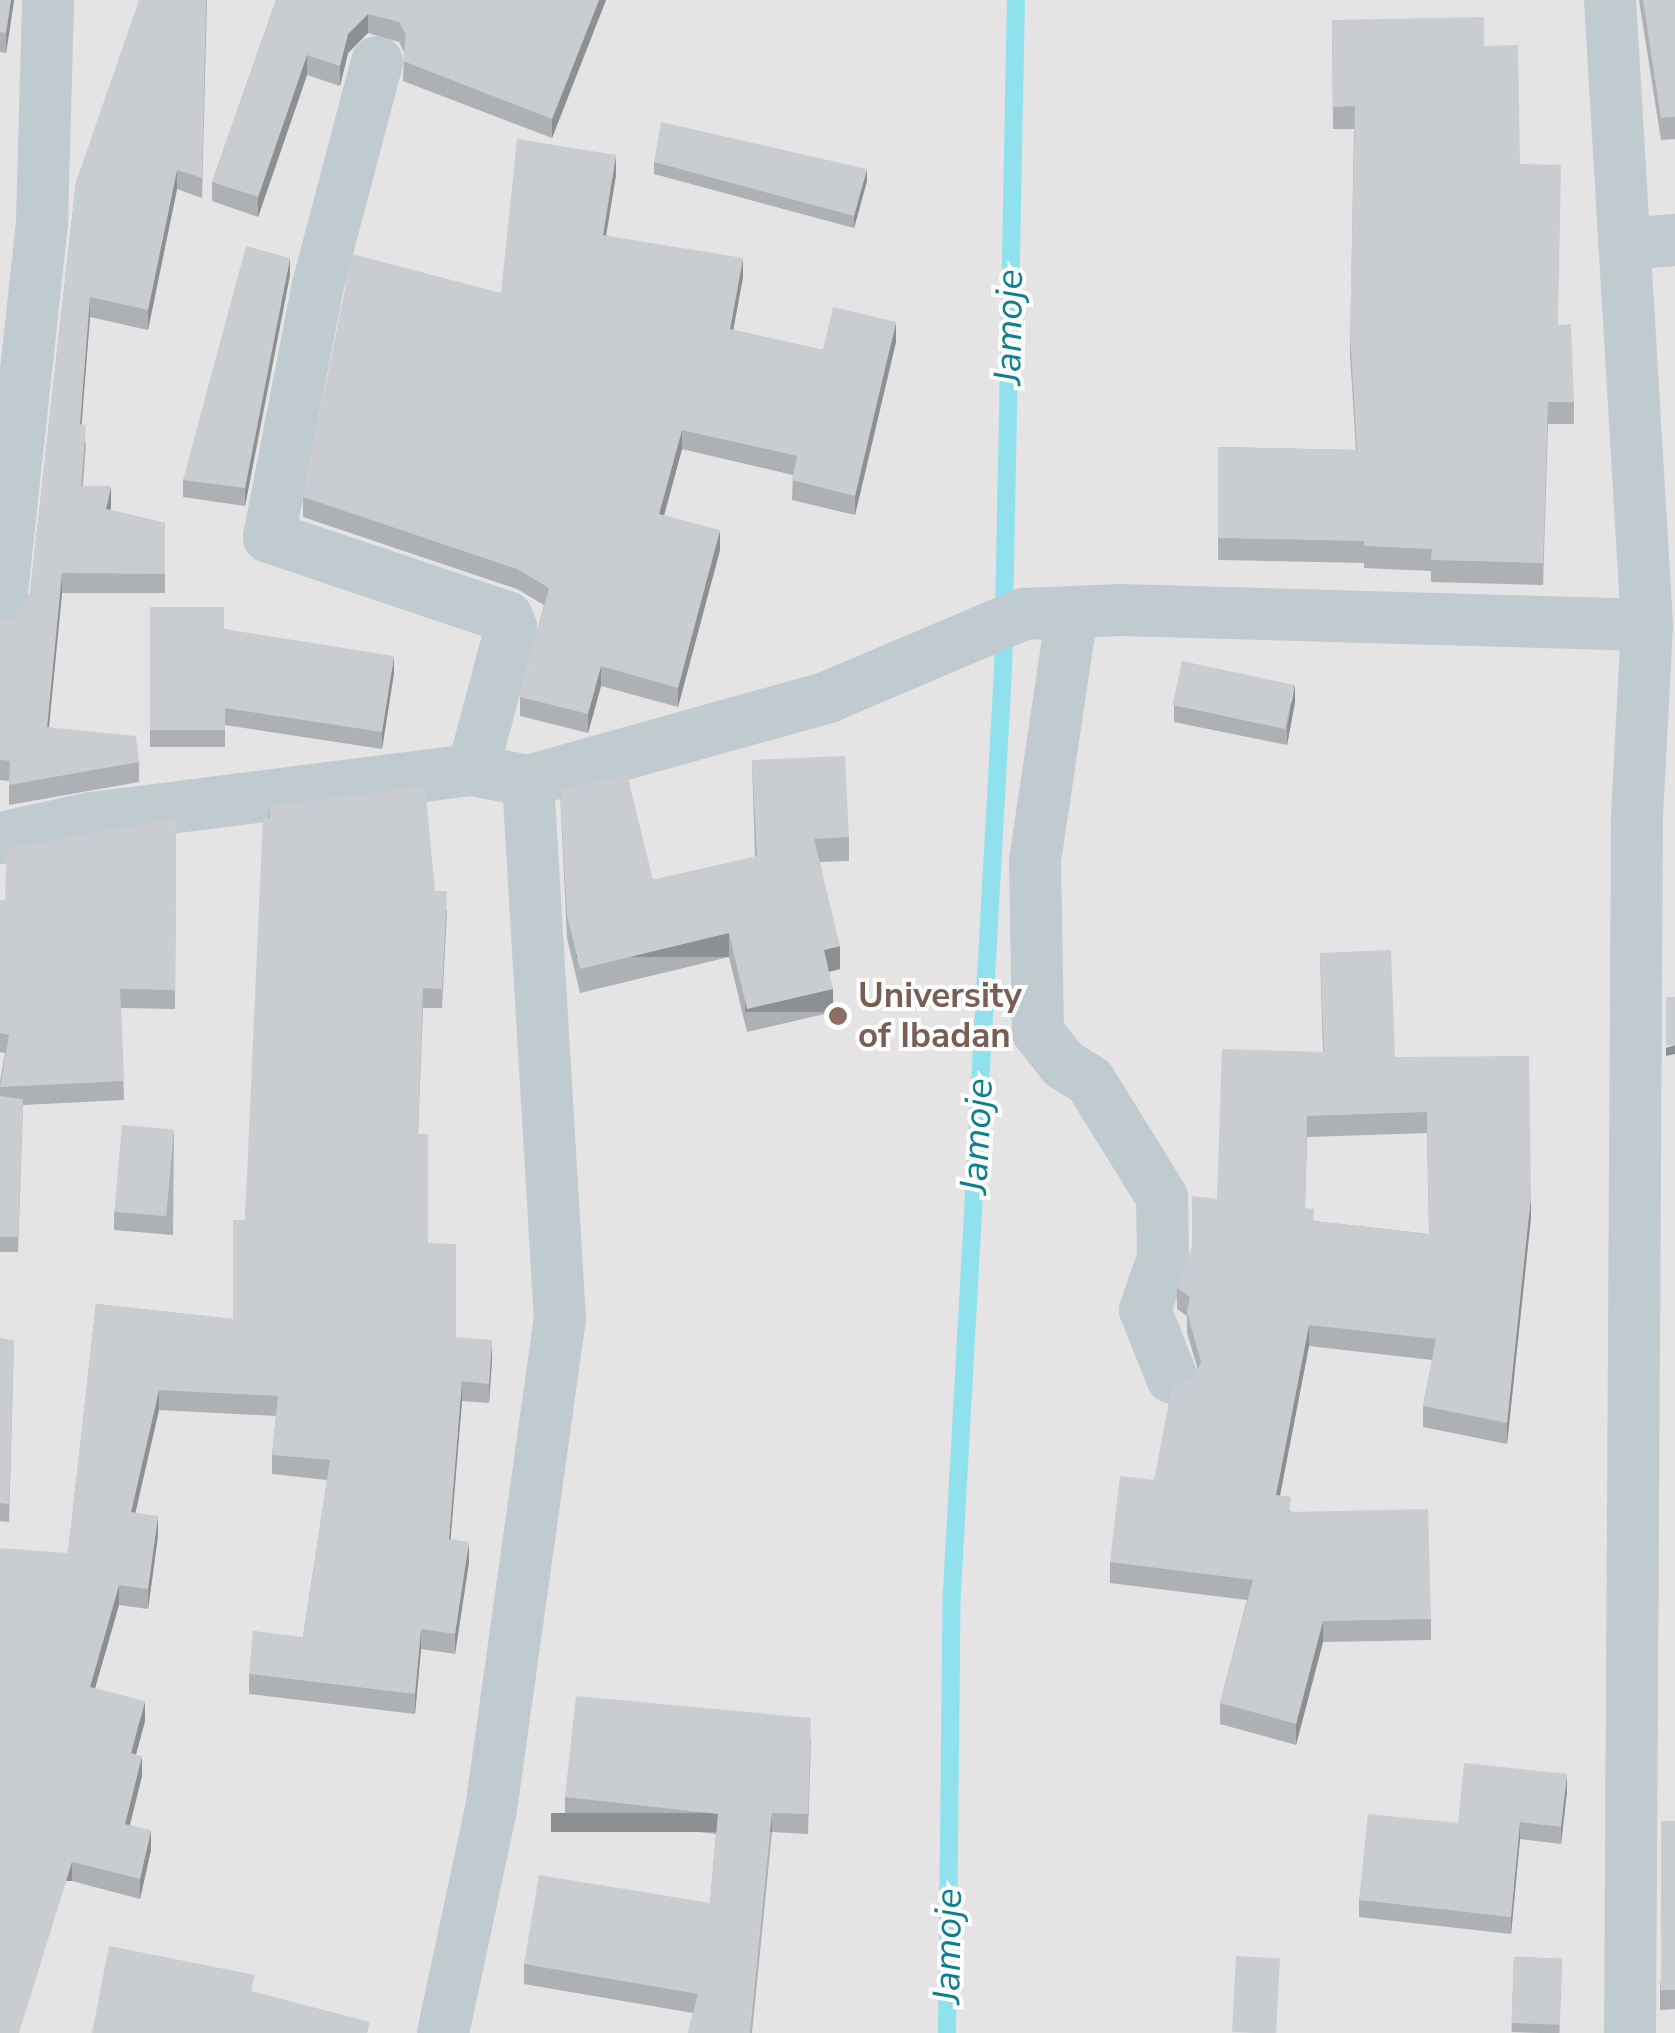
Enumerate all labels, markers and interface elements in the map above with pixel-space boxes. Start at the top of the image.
water label: Jamoje [985,269,1033,385]
place label: University of Ibadan [858,975,1022,1057]
marker: University of Ibadan [827,1005,849,1027]
water label: Jamoje [951,1077,1003,1195]
water label: Jamoje [924,1888,972,2004]

